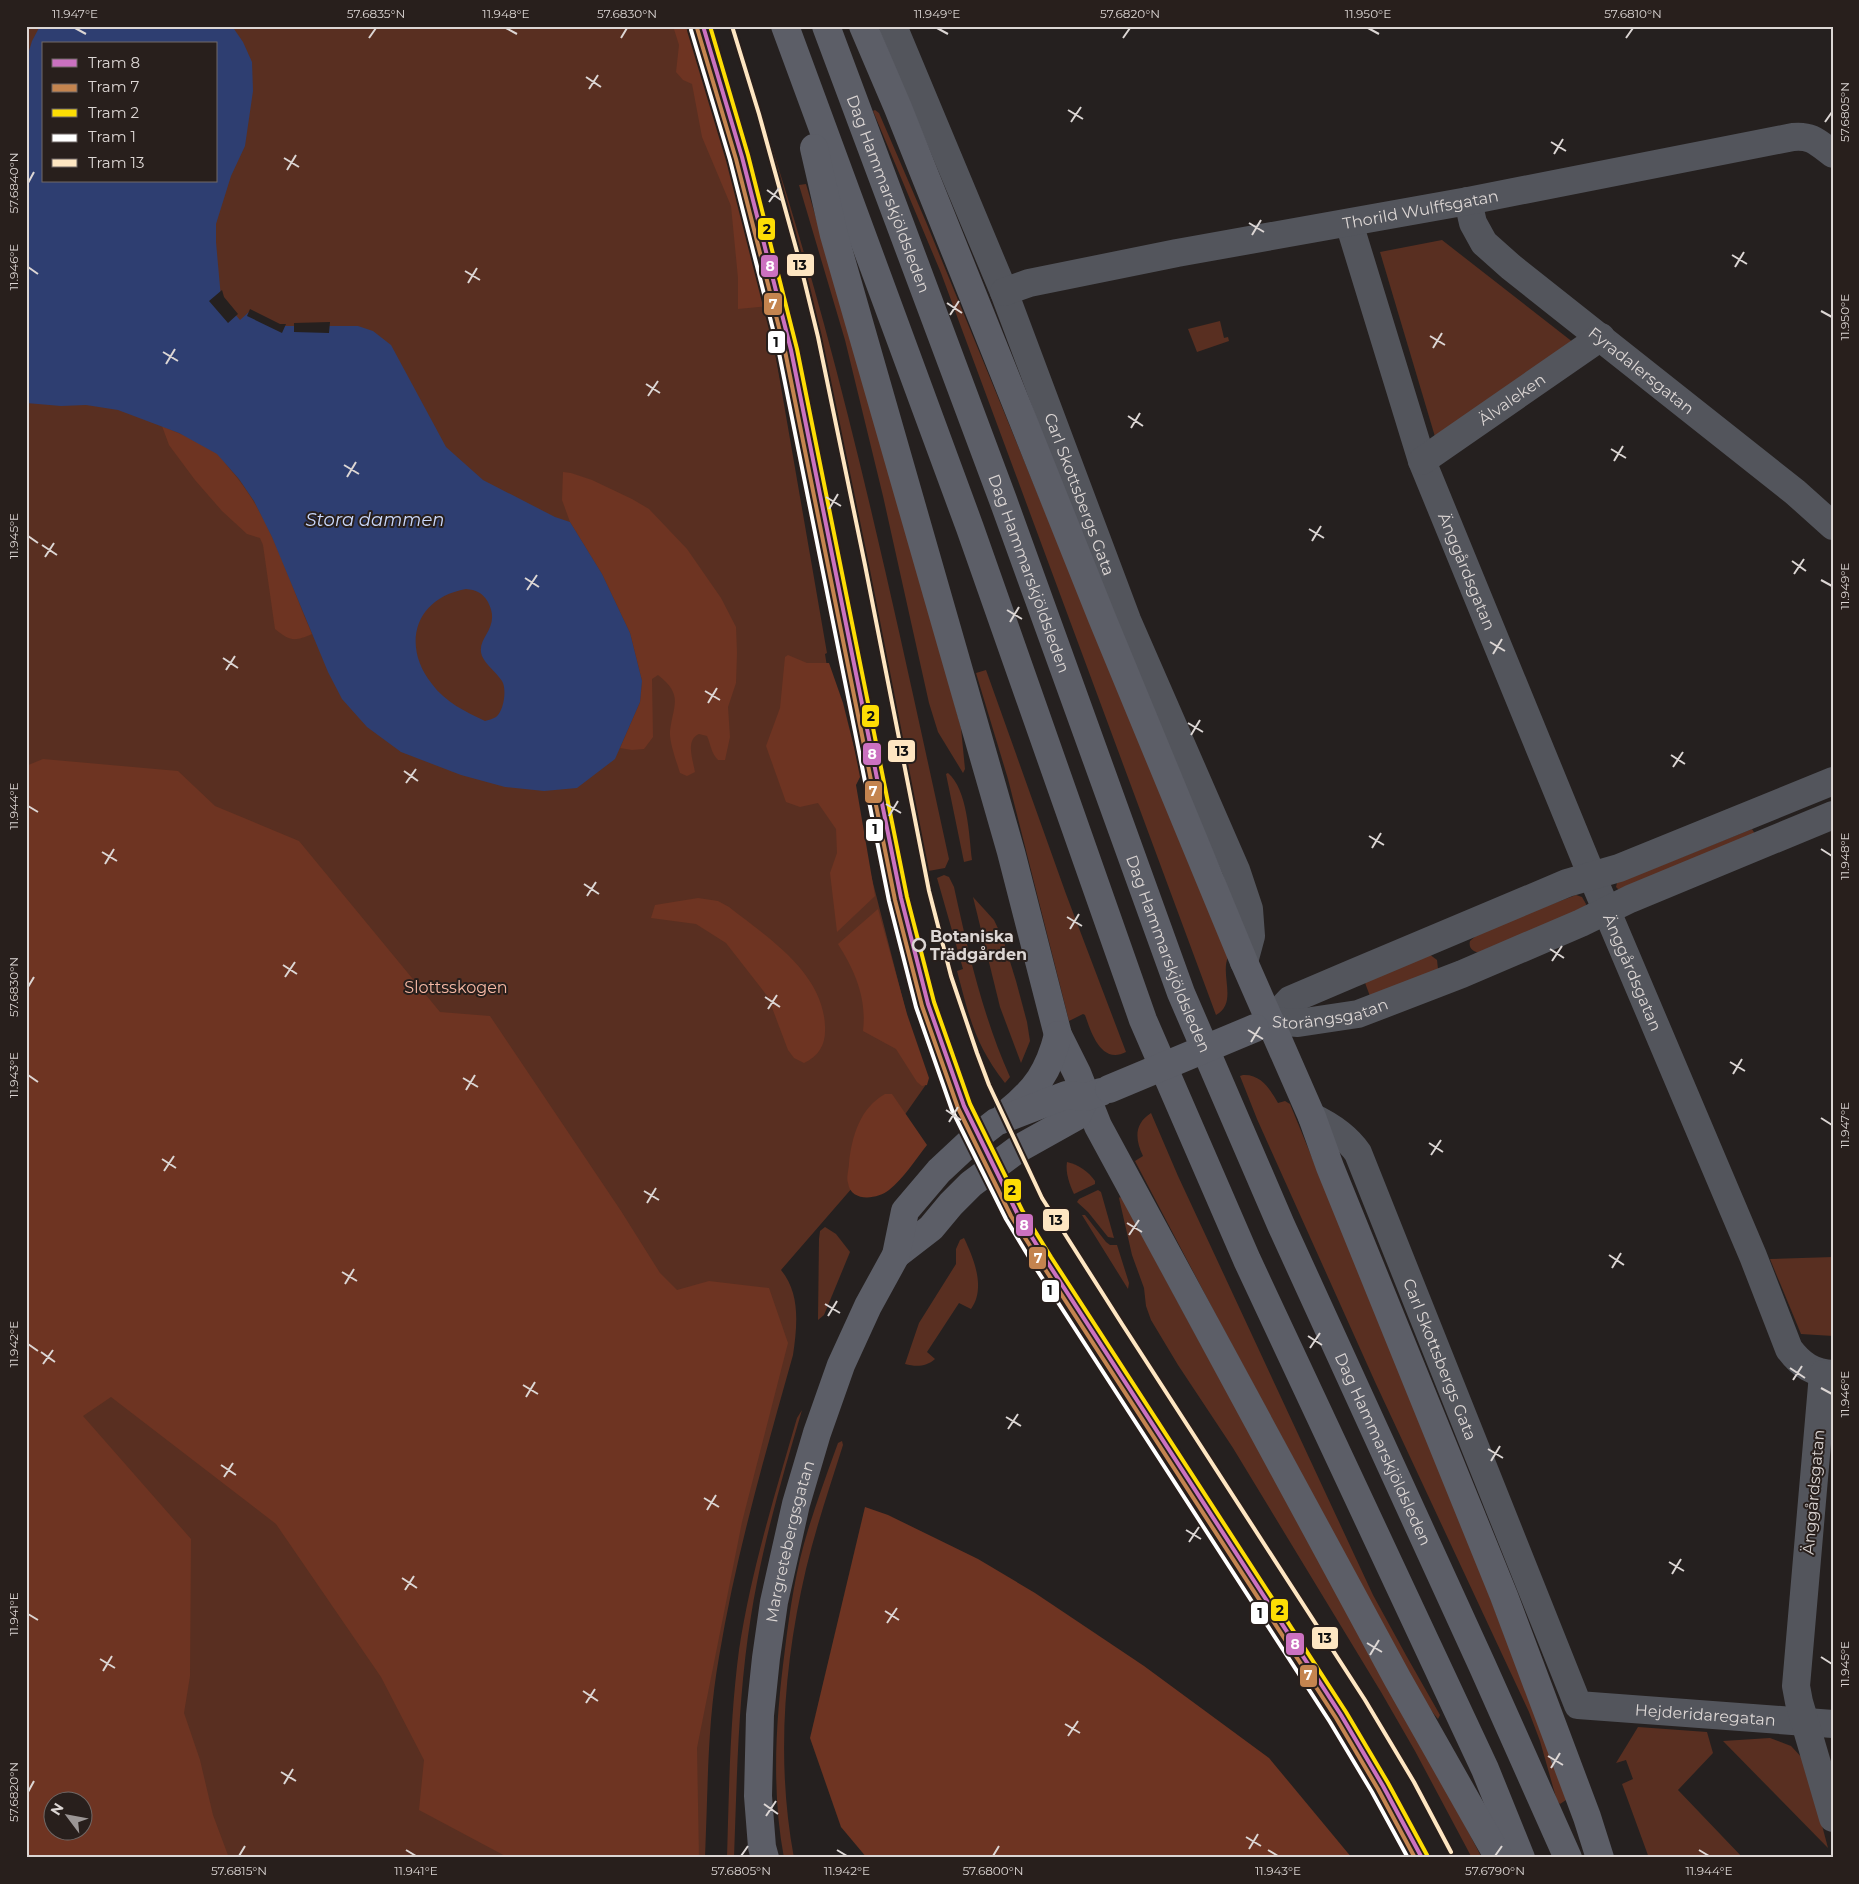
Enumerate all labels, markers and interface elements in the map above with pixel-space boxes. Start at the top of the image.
text: 11.947°E [52,6,98,21]
text: 57.6835°N [347,6,405,21]
text: 11.948°E [482,6,530,21]
text: 57.6830°N [597,6,657,21]
text: 11.949°E [914,6,960,21]
text: 57.6820°N [1100,6,1160,21]
text: 11.950°E [1345,6,1391,21]
text: 57.6810°N [1604,6,1662,21]
legend [42,42,218,182]
text: Tram 8 [88,53,140,72]
text: Tram 7 [88,77,140,96]
text: 57.6805°N [1837,82,1852,142]
street label: Dag Hammarskjöldsleden [843,92,934,296]
text: Tram 2 [88,103,139,122]
text: Tram 1 [88,127,136,146]
text: 57.6840°N [6,152,21,214]
text: Tram 13 [88,153,144,172]
street label: Thorild Wulffsgatan [1341,186,1500,233]
line badge: 2 [757,217,776,241]
text: 2 [763,220,771,238]
text: 11.946°E [6,244,21,290]
line badge: 13 [786,253,815,277]
line badge: 8 [760,254,779,278]
text: 13 [793,256,807,274]
text: 8 [765,257,775,275]
line badge: 7 [763,292,783,316]
text: 11.950°E [1837,294,1852,340]
text: 7 [769,295,778,313]
street label: Fyradalersgatan [1585,323,1698,418]
line badge: 1 [767,330,786,354]
text: 1 [773,333,779,351]
street label: Älvaleken [1474,370,1549,429]
street label: Carl Skottsbergs Gata [1040,410,1118,578]
street label: Dag Hammarskjöldsleden [984,472,1074,676]
water label: Stora dammen [306,509,444,531]
street label: Änggårdsgatan [1434,509,1499,633]
text: 11.945°E [6,513,21,559]
text: 11.949°E [1837,563,1852,609]
line badge: 2 [861,704,880,728]
text: 2 [867,707,875,725]
line badge: 13 [887,739,916,763]
line badge: 8 [862,742,882,766]
text: 13 [895,742,909,760]
text: 8 [867,745,877,763]
line badge: 7 [864,780,883,804]
text: 11.944°E [6,782,21,830]
text: 7 [869,782,878,800]
line badge: 1 [865,818,884,842]
text: 1 [872,820,878,838]
text: 11.948°E [1837,832,1852,880]
street label: Dag Hammarskjöldsleden [1122,853,1215,1056]
street label: Änggårdsgatan [1599,911,1666,1034]
place label: Botaniska Trädgården [930,927,1027,964]
marker: Botaniska Trädgården [912,938,926,952]
text: 57.6830°N [6,957,21,1017]
park label: Slottsskogen [404,978,508,997]
street label: Storängsgatan [1271,994,1391,1033]
text: 11.943°E [6,1052,21,1098]
text: 11.947°E [1837,1102,1852,1148]
line badge: 2 [1003,1178,1022,1202]
text: 2 [1008,1181,1016,1199]
line badge: 13 [1042,1208,1070,1232]
text: 13 [1049,1211,1063,1229]
line badge: 8 [1015,1213,1034,1237]
text: 8 [1019,1216,1029,1234]
line badge: 7 [1028,1246,1047,1270]
text: 7 [1034,1249,1043,1267]
street label: Carl Skottsbergs Gata [1399,1276,1480,1443]
line badge: 1 [1041,1279,1060,1303]
text: 1 [1047,1281,1053,1299]
text: 11.942°E [6,1321,21,1367]
street label: Dag Hammarskjöldsleden [1331,1350,1435,1549]
text: 11.946°E [1837,1371,1852,1417]
street label: Änggårdsgatan [1798,1429,1828,1555]
street label: Margretebergsgatan [762,1458,818,1624]
text: 11.941°E [6,1592,21,1636]
line badge: 2 [1270,1598,1289,1622]
line badge: 1 [1250,1601,1269,1625]
text: 2 [1276,1601,1284,1619]
text: 1 [1257,1604,1263,1622]
line badge: 13 [1311,1626,1339,1650]
text: 13 [1318,1629,1332,1647]
line badge: 8 [1285,1632,1305,1656]
text: 8 [1290,1635,1300,1653]
text: 11.945°E [1837,1641,1852,1687]
line badge: 7 [1299,1664,1318,1688]
text: 7 [1304,1666,1313,1684]
street label: Hejderidaregatan [1634,1700,1776,1730]
text: 57.6820°N [6,1762,21,1822]
north arrow [42,1792,92,1842]
text: N [46,1800,68,1819]
text: 57.6815°N [211,1863,267,1878]
text: 11.941°E [394,1863,438,1878]
text: 57.6805°N [711,1863,771,1878]
text: 11.942°E [824,1863,870,1878]
text: 57.6800°N [962,1863,1024,1878]
text: 11.943°E [1255,1863,1301,1878]
text: 57.6790°N [1465,1863,1525,1878]
text: 11.944°E [1685,1863,1733,1878]

